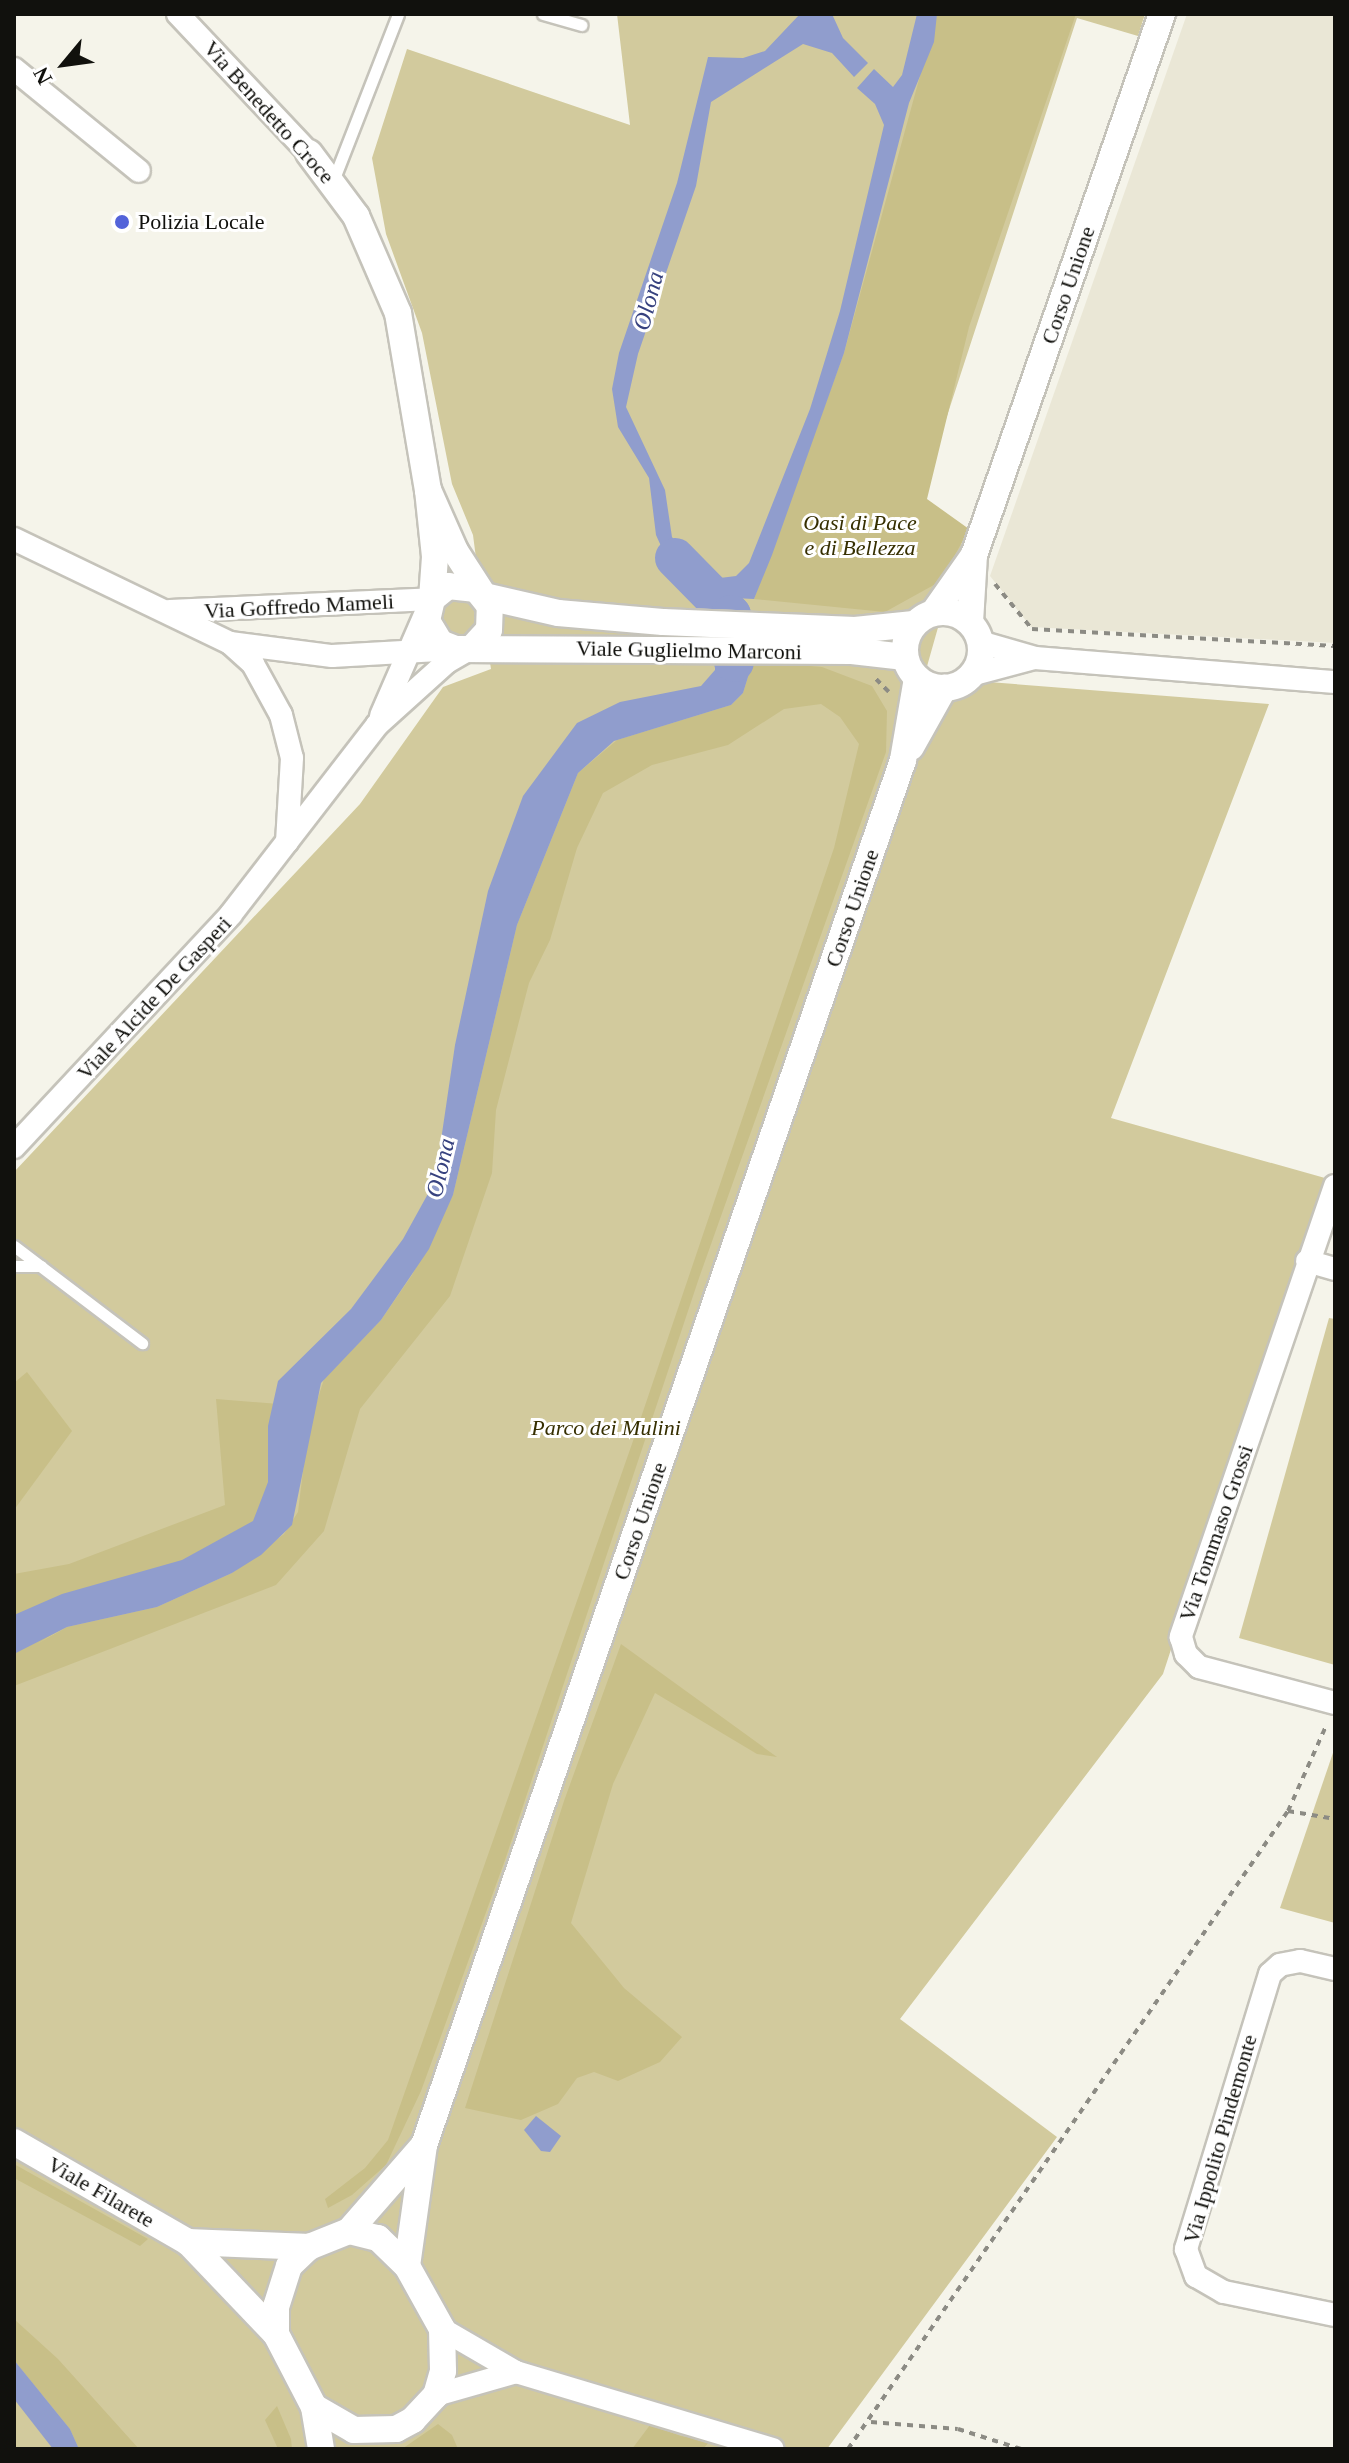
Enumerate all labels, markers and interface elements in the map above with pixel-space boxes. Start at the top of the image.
north arrow [24,24,104,104]
street label: Via Benedetto Croce [198,35,340,189]
text: N [28,63,57,89]
place label: Polizia Locale [138,209,264,235]
marker: Polizia Locale [113,213,131,231]
street label: Corso Unione [1036,223,1100,347]
water label: Olona [627,268,671,334]
park label: Oasi di Pace e di Bellezza [803,509,917,560]
street label: Via Goffredo Mameli [203,588,395,624]
street label: Viale Guglielmo Marconi [576,635,802,665]
street label: Corso Unione [820,846,884,970]
street label: Viale Alcide De Gasperi [71,910,237,1086]
water label: Olona [420,1136,462,1200]
park label: Parco dei Mulini [531,1415,681,1441]
street label: Via Tommaso Grossi [1173,1441,1259,1625]
street label: Corso Unione [608,1459,672,1583]
street label: Via Ippolito Pindemonte [1178,2031,1262,2247]
street label: Viale Filarete [43,2151,159,2233]

